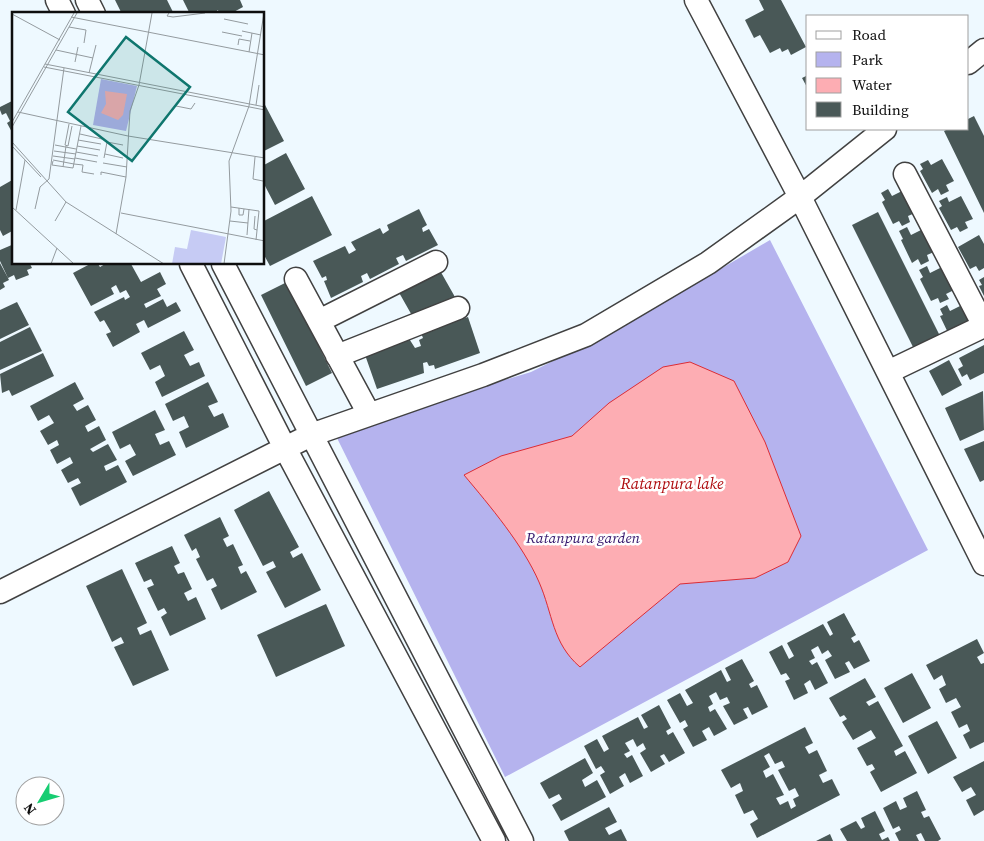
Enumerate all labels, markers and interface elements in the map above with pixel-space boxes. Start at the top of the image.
inset map [12,12,265,265]
legend [806,15,969,130]
text: Road [852,24,886,45]
text: Park [852,49,884,70]
text: Water [852,74,893,95]
text: Building [852,99,909,120]
water label: Ratanpura lake [620,472,724,494]
park label: Ratanpura garden [525,527,641,548]
north arrow [15,776,65,826]
text: N [19,799,41,819]

